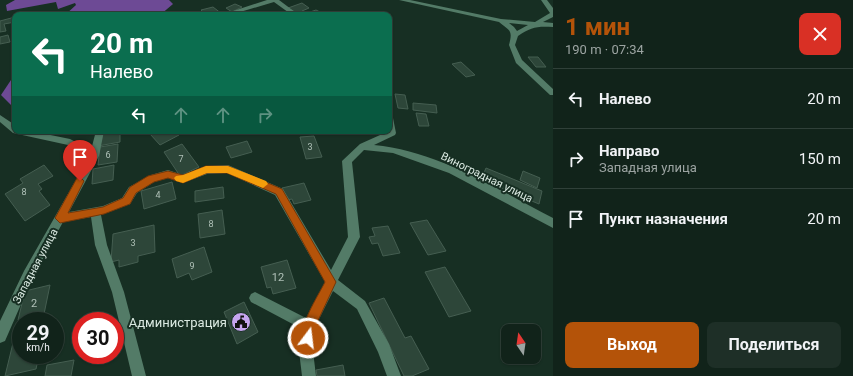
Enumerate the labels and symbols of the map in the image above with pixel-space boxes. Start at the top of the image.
pin [63,140,97,181]
house number: 3 [307,142,313,152]
house number: 6 [105,150,111,160]
street label: Виноградная улица [439,150,535,205]
house number: 7 [178,154,184,164]
house number: 8 [21,187,27,197]
house number: 4 [155,190,161,200]
house number: 8 [208,219,214,229]
street label: Западная улица [10,227,61,306]
house number: 3 [130,238,136,248]
house number: 9 [189,261,195,271]
house number: 12 [272,271,284,284]
house number: 2 [31,297,37,310]
public building icon: Администрация [230,311,252,333]
speed limit sign: 30 [72,312,124,364]
place label: Администрация [129,315,227,330]
position arrow [287,317,329,359]
north arrow [501,324,541,364]

